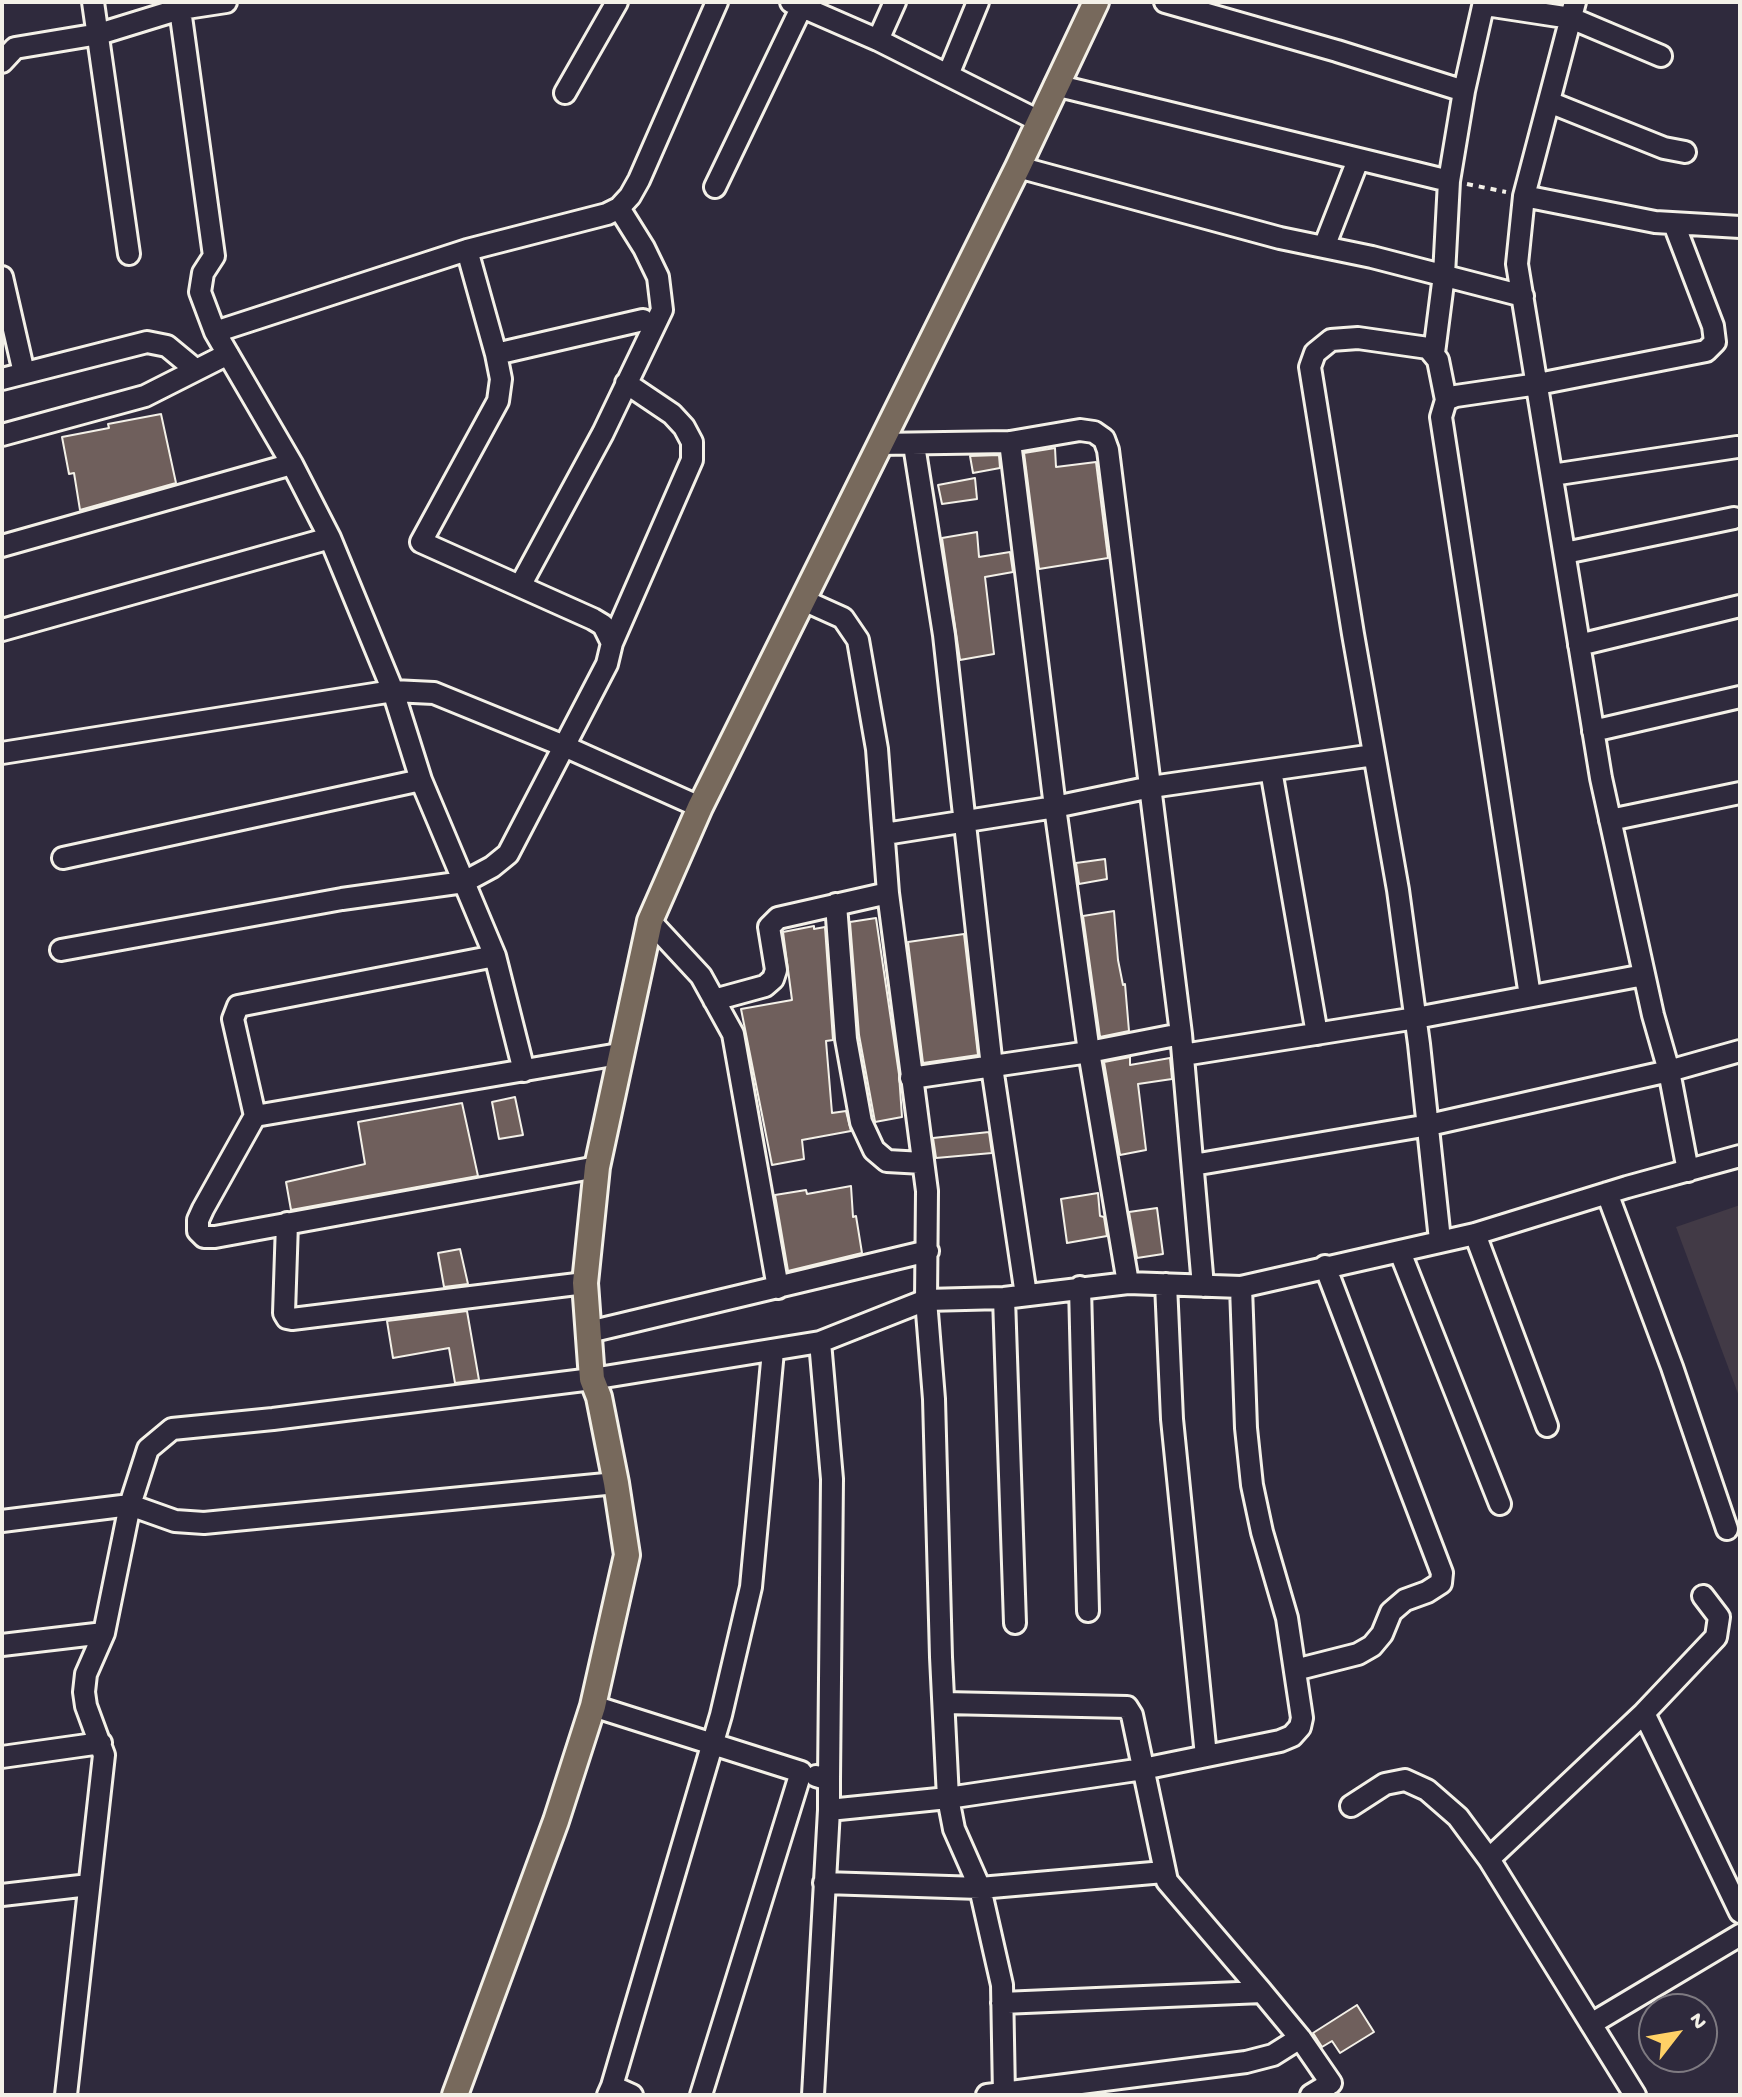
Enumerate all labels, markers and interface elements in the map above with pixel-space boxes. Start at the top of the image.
north arrow [1638,1993,1718,2073]
text: N [1682,2009,1712,2035]

